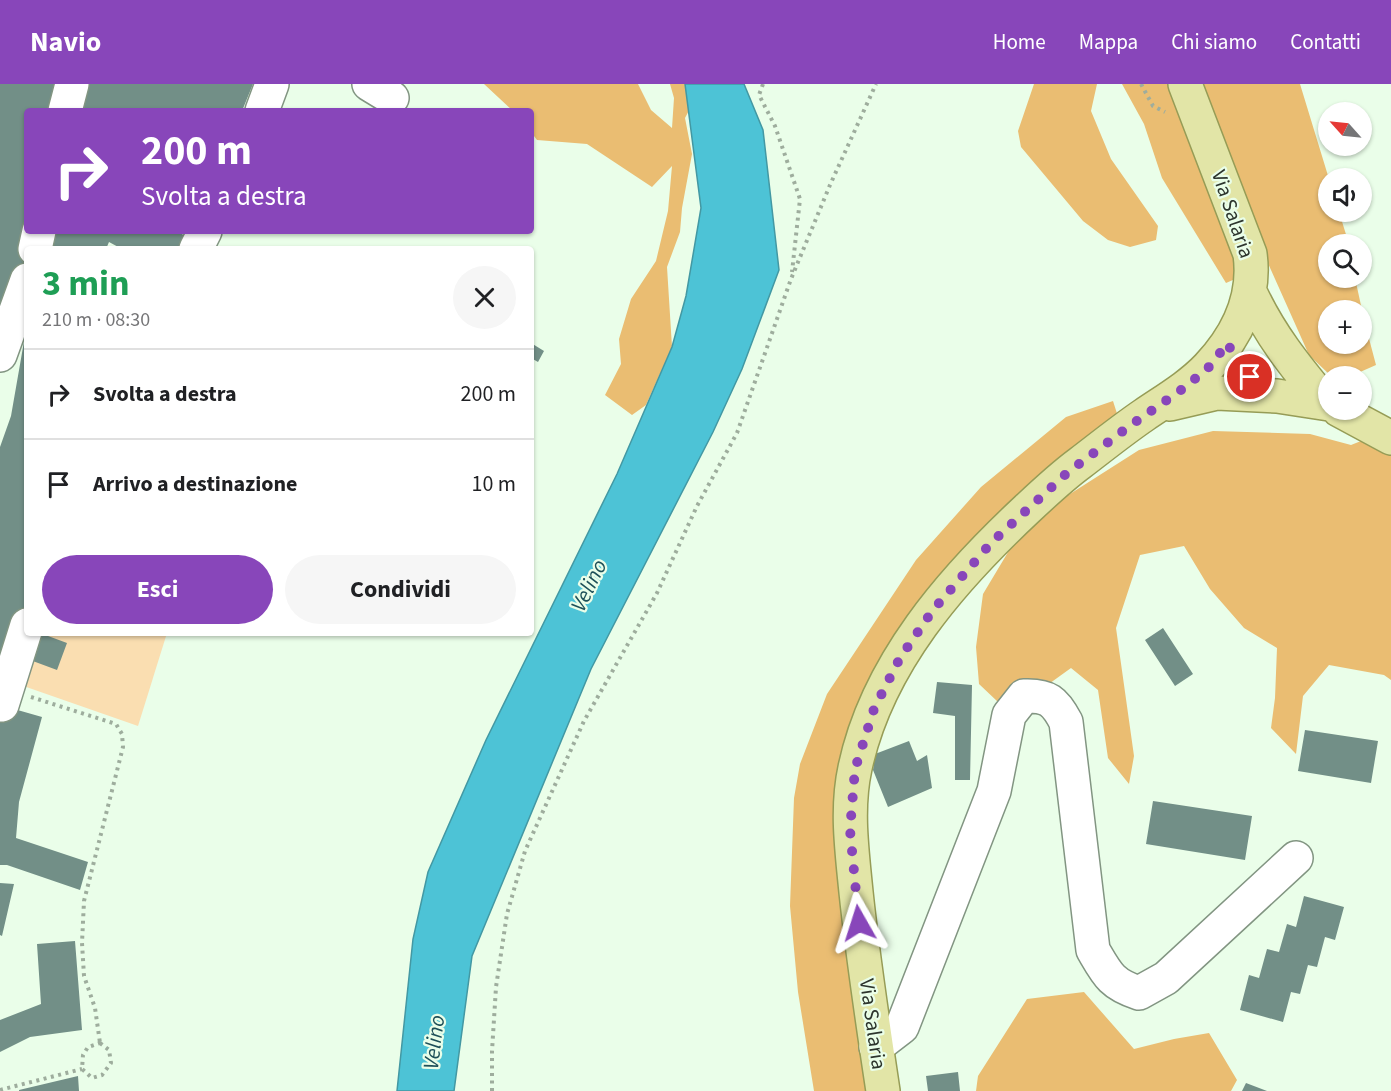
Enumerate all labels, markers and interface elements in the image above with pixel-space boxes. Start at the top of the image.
text: Navio [30,22,101,62]
text: Home [993,27,1046,57]
text: Mappa [1079,27,1138,57]
text: Chi siamo [1171,27,1257,57]
text: Contatti [1290,27,1361,57]
north arrow [1318,102,1372,156]
map controls [1318,102,1372,420]
text: 200 m [141,121,252,181]
icon: right [42,132,120,210]
street label: Via Salaria [1204,166,1262,262]
button: sound [1318,168,1372,222]
text: Svolta a destra [141,177,307,216]
button: search [1318,234,1372,288]
text: 3 min [42,258,130,309]
button: close [453,266,516,329]
button: + [1318,300,1372,354]
text: 210 m · 08:30 [42,306,150,334]
pin [1224,351,1275,402]
icon: arrive [1233,360,1266,393]
button: − [1318,366,1372,420]
icon: right [42,378,75,411]
text: Svolta a destra [93,378,237,410]
text: 200 m [461,378,516,410]
icon: arrive [42,468,75,501]
text: Arrivo a destinazione [93,468,298,500]
text: 10 m [471,468,516,500]
water label: Velino [563,554,615,617]
button: Esci [42,555,273,624]
button: Condividi [285,555,516,624]
position arrow [827,891,891,955]
street label: Via Salaria [852,977,894,1071]
water label: Velino [415,1013,453,1071]

